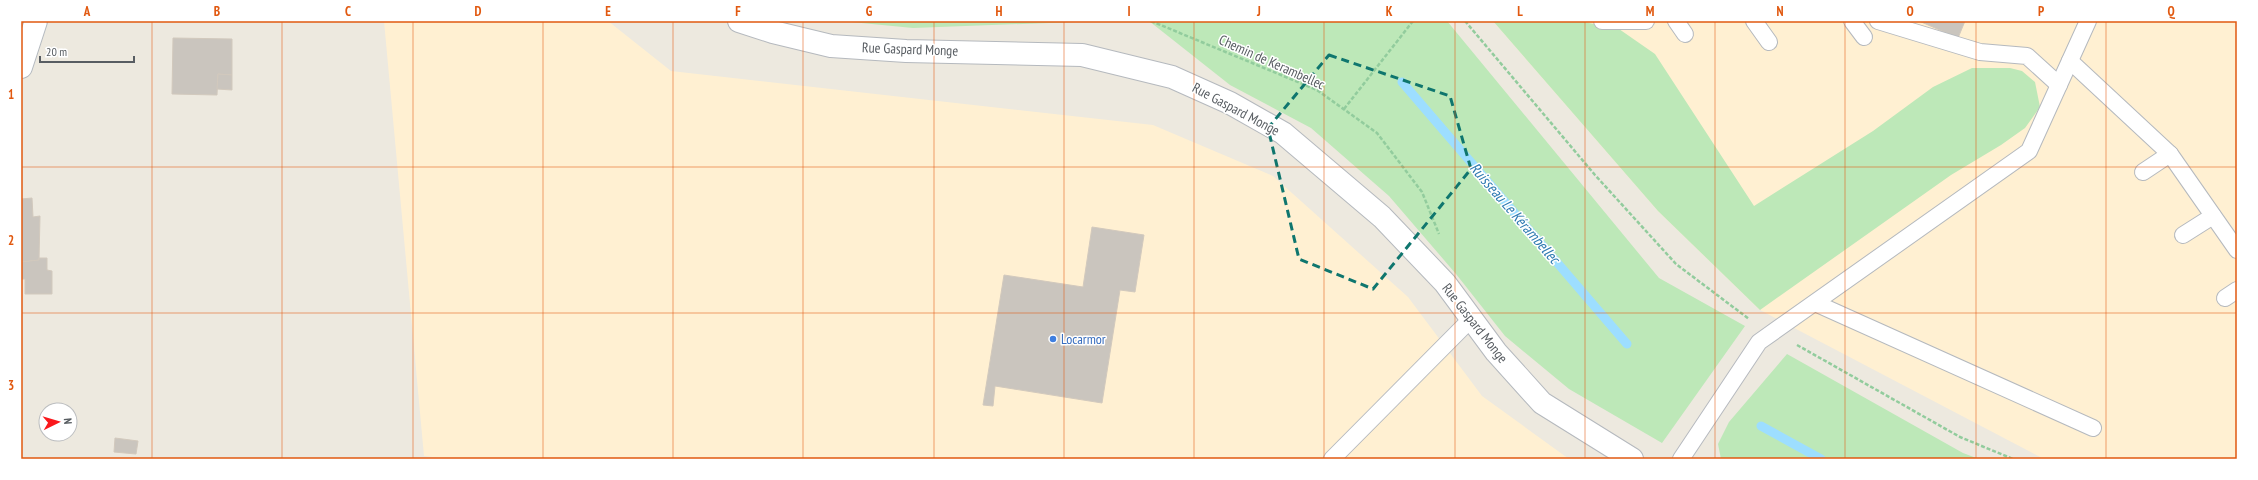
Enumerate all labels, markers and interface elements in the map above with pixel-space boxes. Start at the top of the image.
text: A [83,3,91,20]
text: B [214,3,220,20]
text: C [345,3,351,20]
text: D [475,3,482,20]
text: E [605,3,611,20]
text: F [735,3,741,20]
text: G [866,3,873,20]
text: H [996,3,1003,20]
text: I [1127,3,1131,20]
text: J [1256,3,1261,20]
text: K [1386,3,1393,20]
text: L [1517,3,1523,20]
text: M [1646,3,1655,20]
text: N [1776,3,1784,20]
text: O [1906,3,1914,20]
text: P [2038,3,2044,20]
text: Q [2167,3,2175,20]
street label: Chemin de Kerambellec [1216,31,1328,93]
scale bar [40,38,134,64]
street label: Rue Gaspard Monge [862,38,959,60]
text: 20 m [46,44,67,59]
street label: Rue Gaspard Monge [1189,78,1283,140]
text: 1 [8,86,14,103]
water label: Ruisseau Le Kérambellec [1466,158,1565,269]
text: 2 [8,232,14,249]
street label: Rue Gaspard Monge [1438,280,1512,367]
place label: Locarmor [1061,330,1106,348]
marker: Locarmor [1048,334,1058,344]
text: 3 [8,377,14,394]
north arrow [38,402,78,442]
text: N [61,418,75,425]

